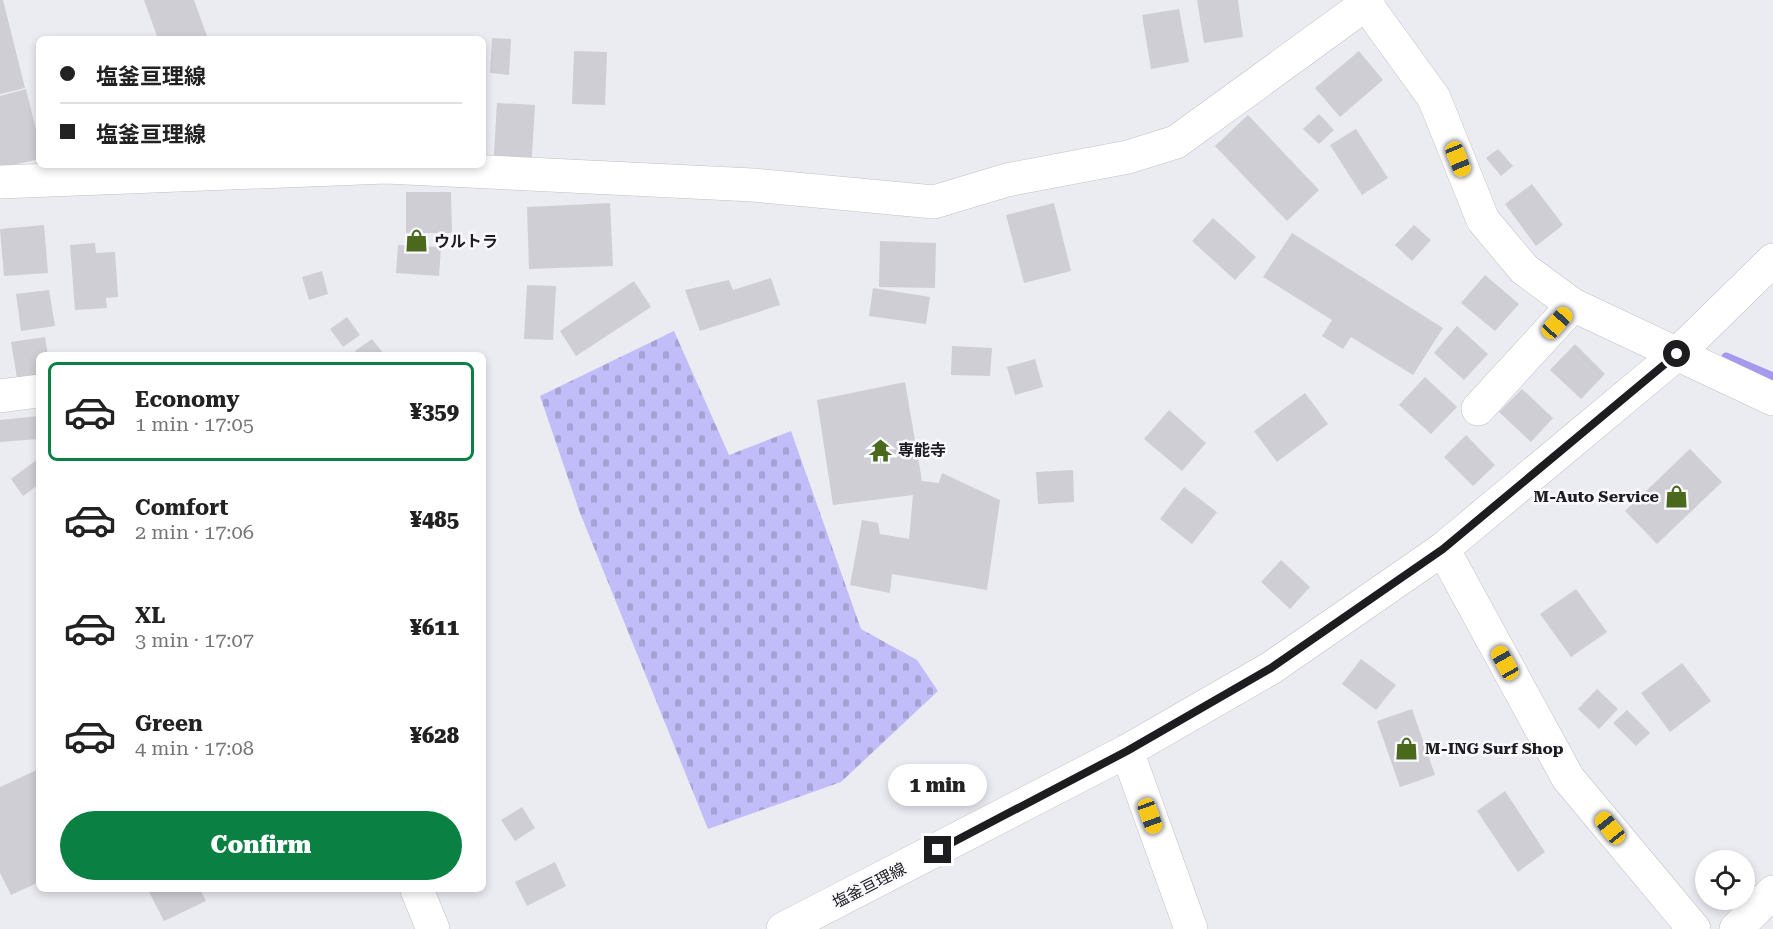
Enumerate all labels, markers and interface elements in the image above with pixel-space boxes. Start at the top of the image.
text: 塩釜亘理線 [96,64,206,89]
text: 塩釜亘理線 [96,122,206,147]
car [1443,139,1473,179]
shop icon: ウルトラ [403,228,429,254]
place label: ウルトラ [434,232,498,251]
car [1538,304,1576,342]
route start [1663,340,1690,367]
icon: car [63,385,117,439]
text: Economy [135,387,239,412]
text: ¥359 [410,399,459,424]
text: 1 min · 17:05 [135,412,254,436]
temple icon: 専能寺 [867,437,893,463]
place label: 専能寺 [898,441,946,460]
shop icon: M-Auto Service [1664,483,1690,509]
place label: M-Auto Service [1534,487,1659,506]
icon: car [63,493,117,547]
text: Comfort [135,495,228,520]
text: ¥485 [410,507,459,532]
text: 2 min · 17:06 [135,520,254,544]
icon: car [63,601,117,655]
text: XL [135,603,165,628]
text: ¥611 [410,615,459,640]
text: 3 min · 17:07 [135,628,254,652]
car [1488,643,1522,683]
icon: car [63,709,117,763]
text: Green [135,711,203,736]
text: ¥628 [410,723,459,748]
shop icon: M-ING Surf Shop [1394,735,1420,761]
text: 4 min · 17:08 [135,736,254,760]
place label: M-ING Surf Shop [1425,739,1564,758]
callout: 1 min [888,763,988,805]
text: 1 min [909,773,966,797]
car [1135,796,1165,836]
car [1592,808,1628,848]
button: Confirm [60,811,462,880]
route end [924,836,951,863]
map controls [1695,850,1755,910]
button: locate [1695,850,1755,910]
street label: 塩釜亘理線 [829,859,909,912]

